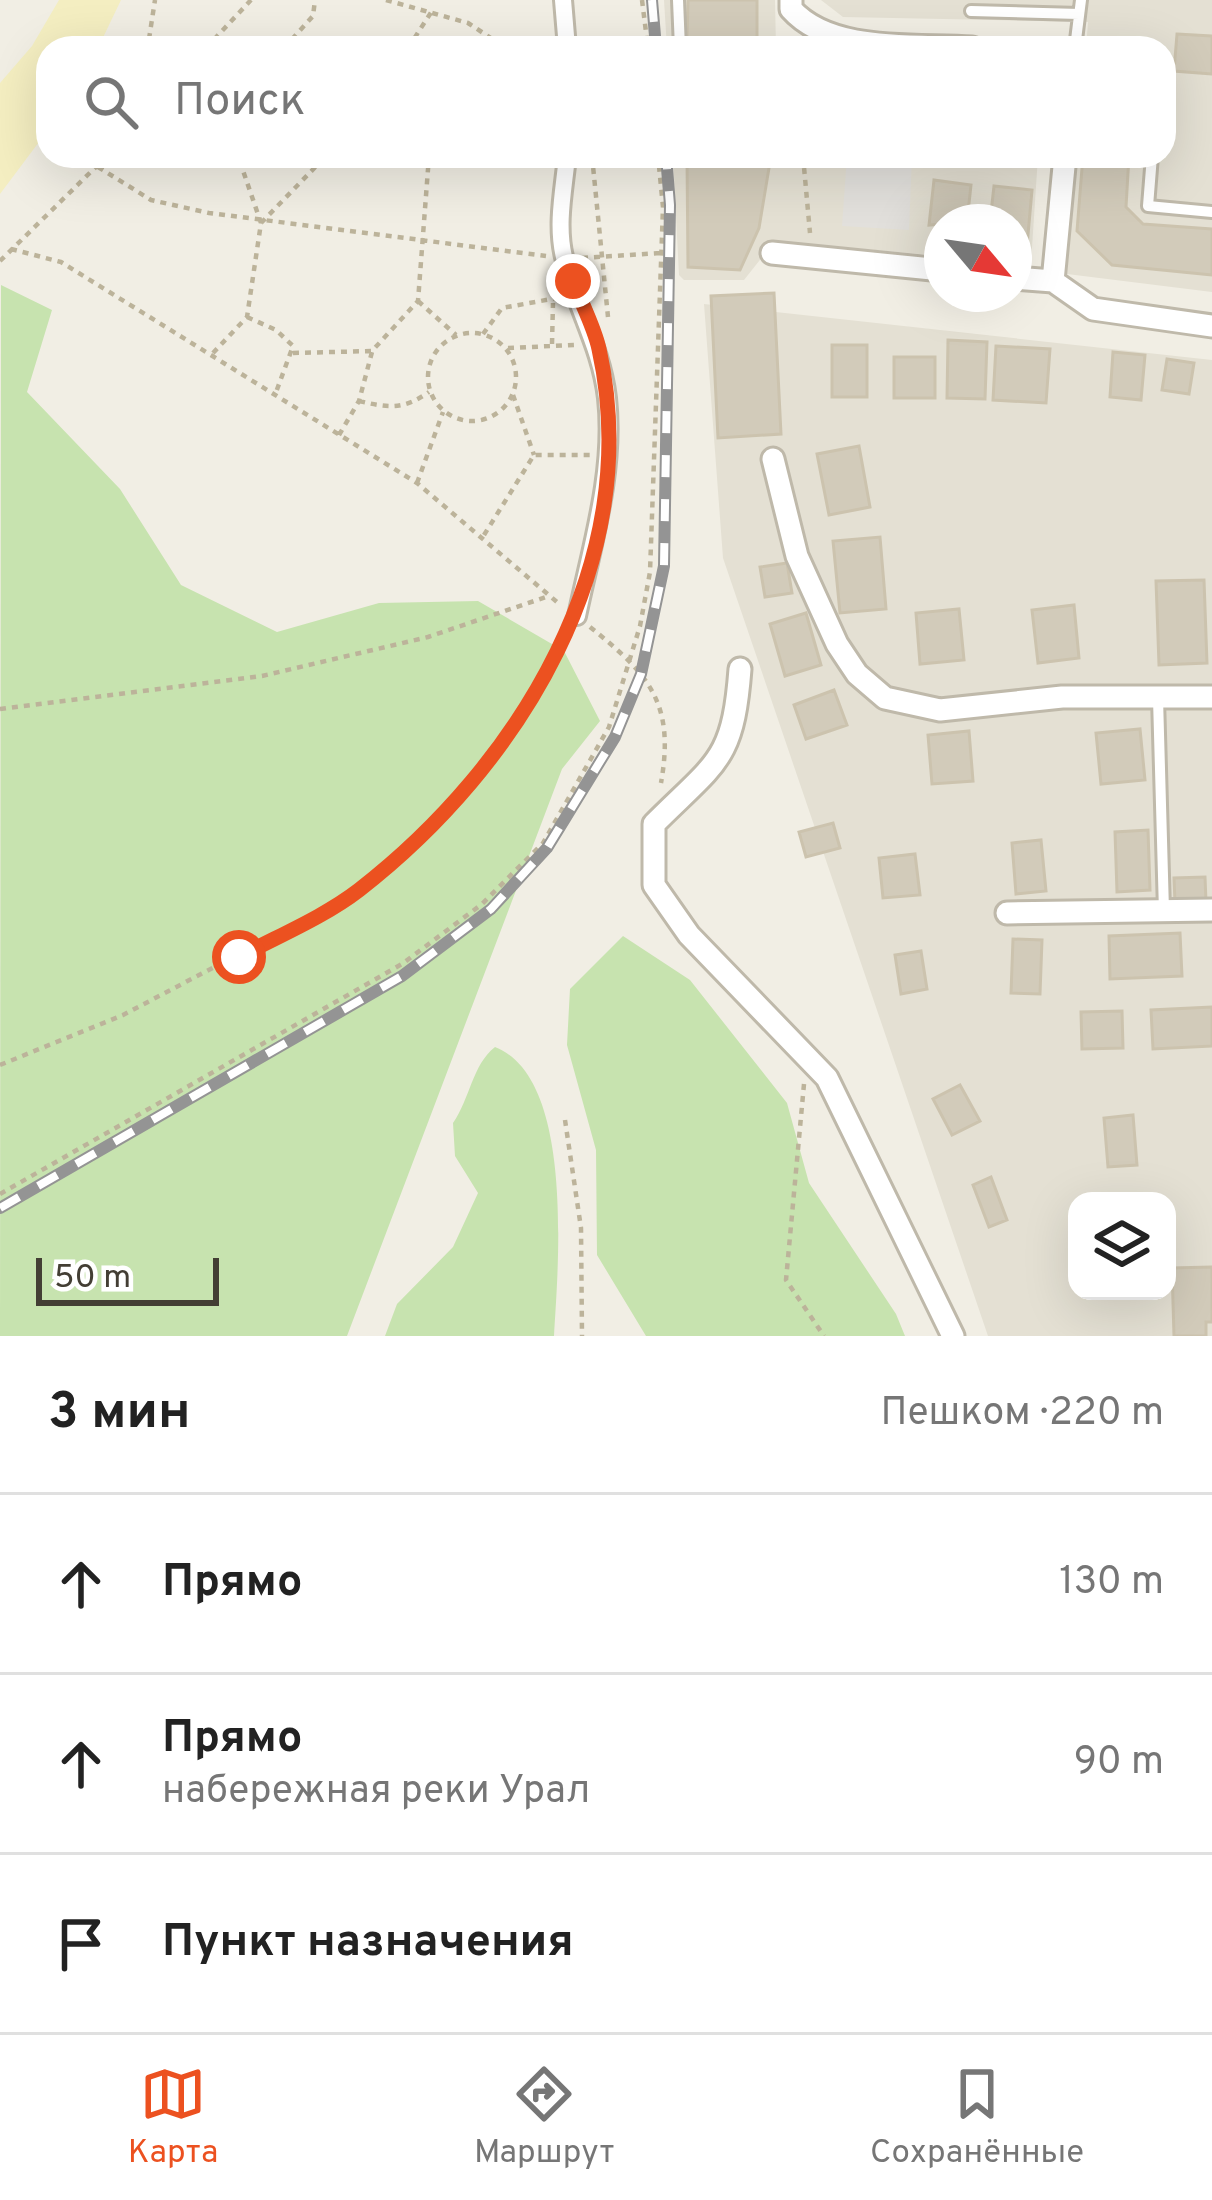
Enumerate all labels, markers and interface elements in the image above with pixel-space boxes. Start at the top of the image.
search box [36,36,1176,168]
icon: search [78,69,144,135]
text: Поиск [174,74,305,131]
north arrow [924,204,1032,312]
route end [546,254,600,308]
route start [212,930,266,984]
map controls [1068,1192,1176,1300]
button: layers [1068,1192,1176,1300]
scale bar [36,1252,219,1305]
text: 50 m [54,1258,131,1300]
text: 3 мин [48,1382,191,1447]
text: Пешком · 220 m [880,1390,1164,1439]
icon: ahead [48,1551,114,1617]
text: Прямо [162,1555,303,1612]
text: 130 m [1059,1559,1164,1608]
text: Прямо [162,1711,303,1768]
icon: ahead [48,1731,114,1797]
text: 90 m [1074,1739,1164,1788]
text: набережная реки Урал [162,1768,590,1817]
icon: arrive [48,1911,114,1977]
text: Пункт назначения [162,1915,574,1972]
tab: Карта [128,2061,218,2175]
tab: Маршрут [474,2061,614,2175]
tab: Сохранённые [870,2061,1084,2175]

